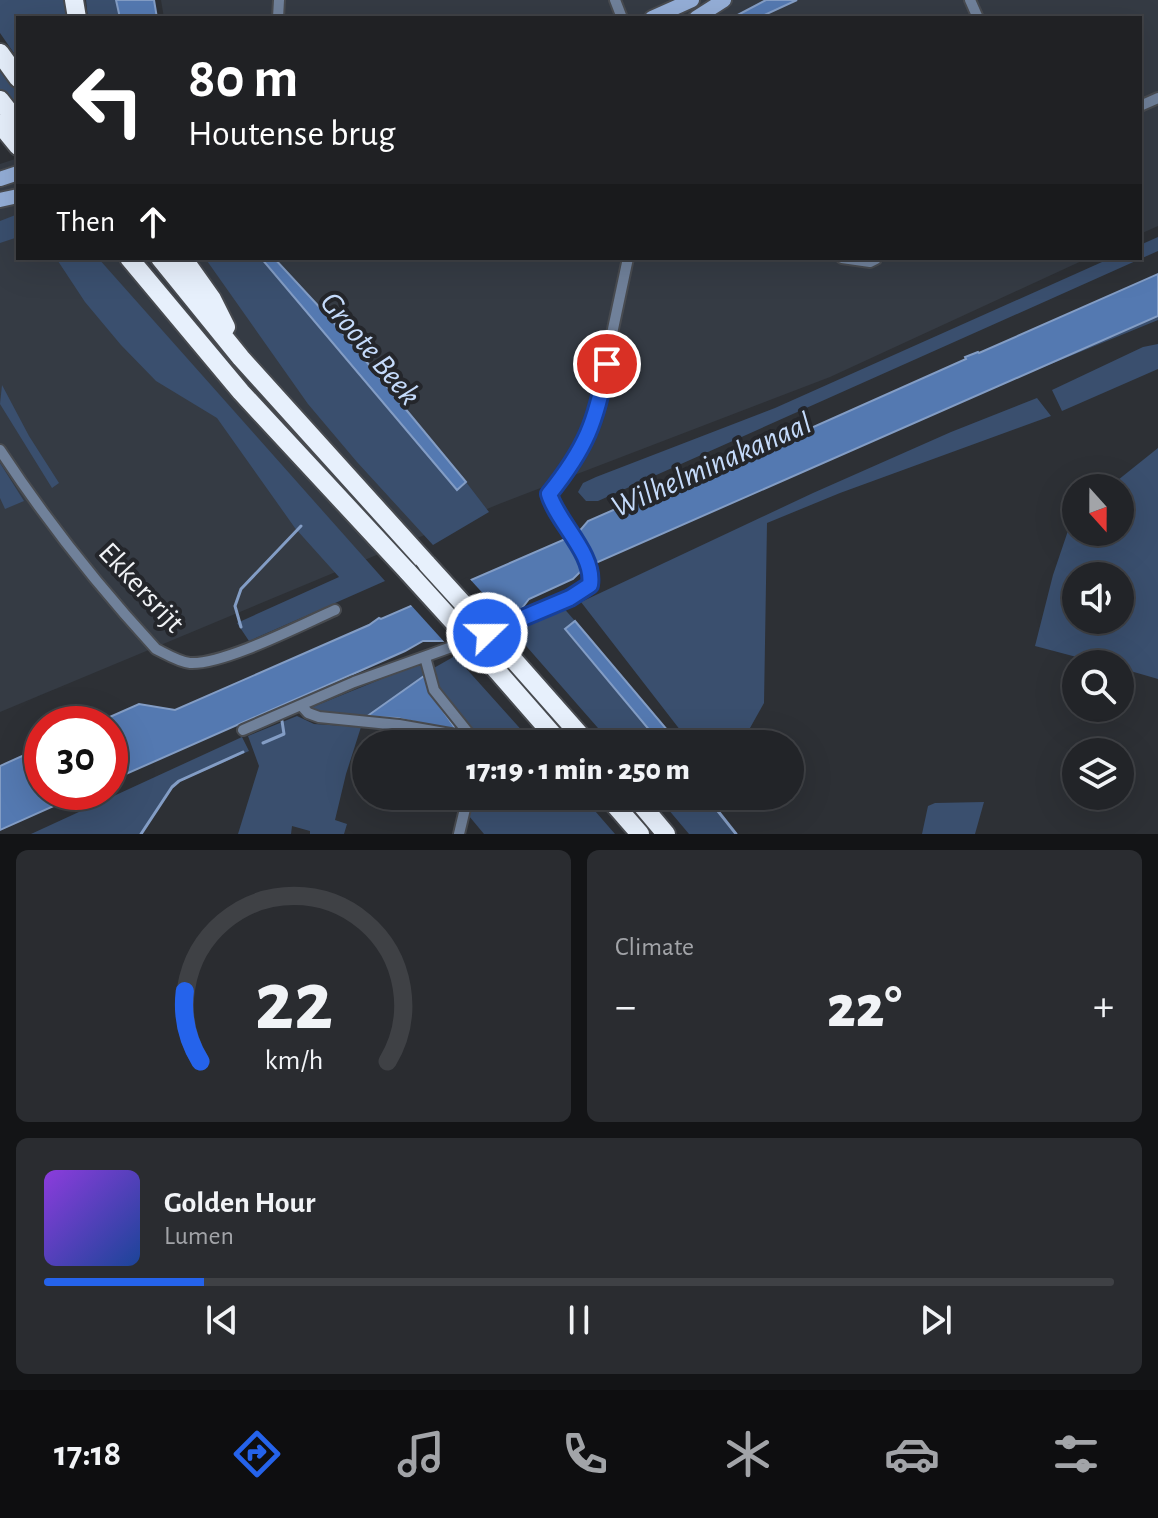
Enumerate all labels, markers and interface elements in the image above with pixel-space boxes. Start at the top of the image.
icon: left [56,48,160,152]
text: 80 m [188,51,298,107]
text: Houtense brug [188,116,396,152]
icon: ahead [131,200,175,244]
text: Then [56,207,115,237]
water label: Groote Beek [314,286,426,411]
pin [573,330,641,398]
icon: arrive [585,342,629,386]
water label: Wilhelminakanaal [606,406,816,523]
north arrow [1062,474,1134,546]
map controls [1062,474,1134,810]
street label: Ekkersrijt [93,537,190,639]
button: sound [1062,562,1134,634]
position arrow [445,591,529,675]
button: search [1062,650,1134,722]
speed limit sign: 30 [24,706,128,810]
button: layers [1062,738,1134,810]
text: 17:19 · 1 min · 250 m [466,755,690,785]
text: Climate [615,934,694,960]
text: 22 [254,961,333,1045]
text: 22° [827,978,902,1038]
text: − [615,985,636,1029]
text: + [1093,985,1114,1029]
text: km/h [264,1046,323,1075]
text: Golden Hour [164,1188,316,1218]
text: Lumen [164,1223,234,1249]
icon: previous [200,1298,244,1342]
icon: pause [557,1298,601,1342]
icon: next [914,1298,958,1342]
icon: directions [229,1426,285,1482]
icon: music [393,1426,449,1482]
icon: phone [557,1426,613,1482]
icon: climate [720,1426,776,1482]
icon: car [884,1426,940,1482]
icon: filters [1048,1426,1104,1482]
text: 17:18 [54,1436,121,1472]

